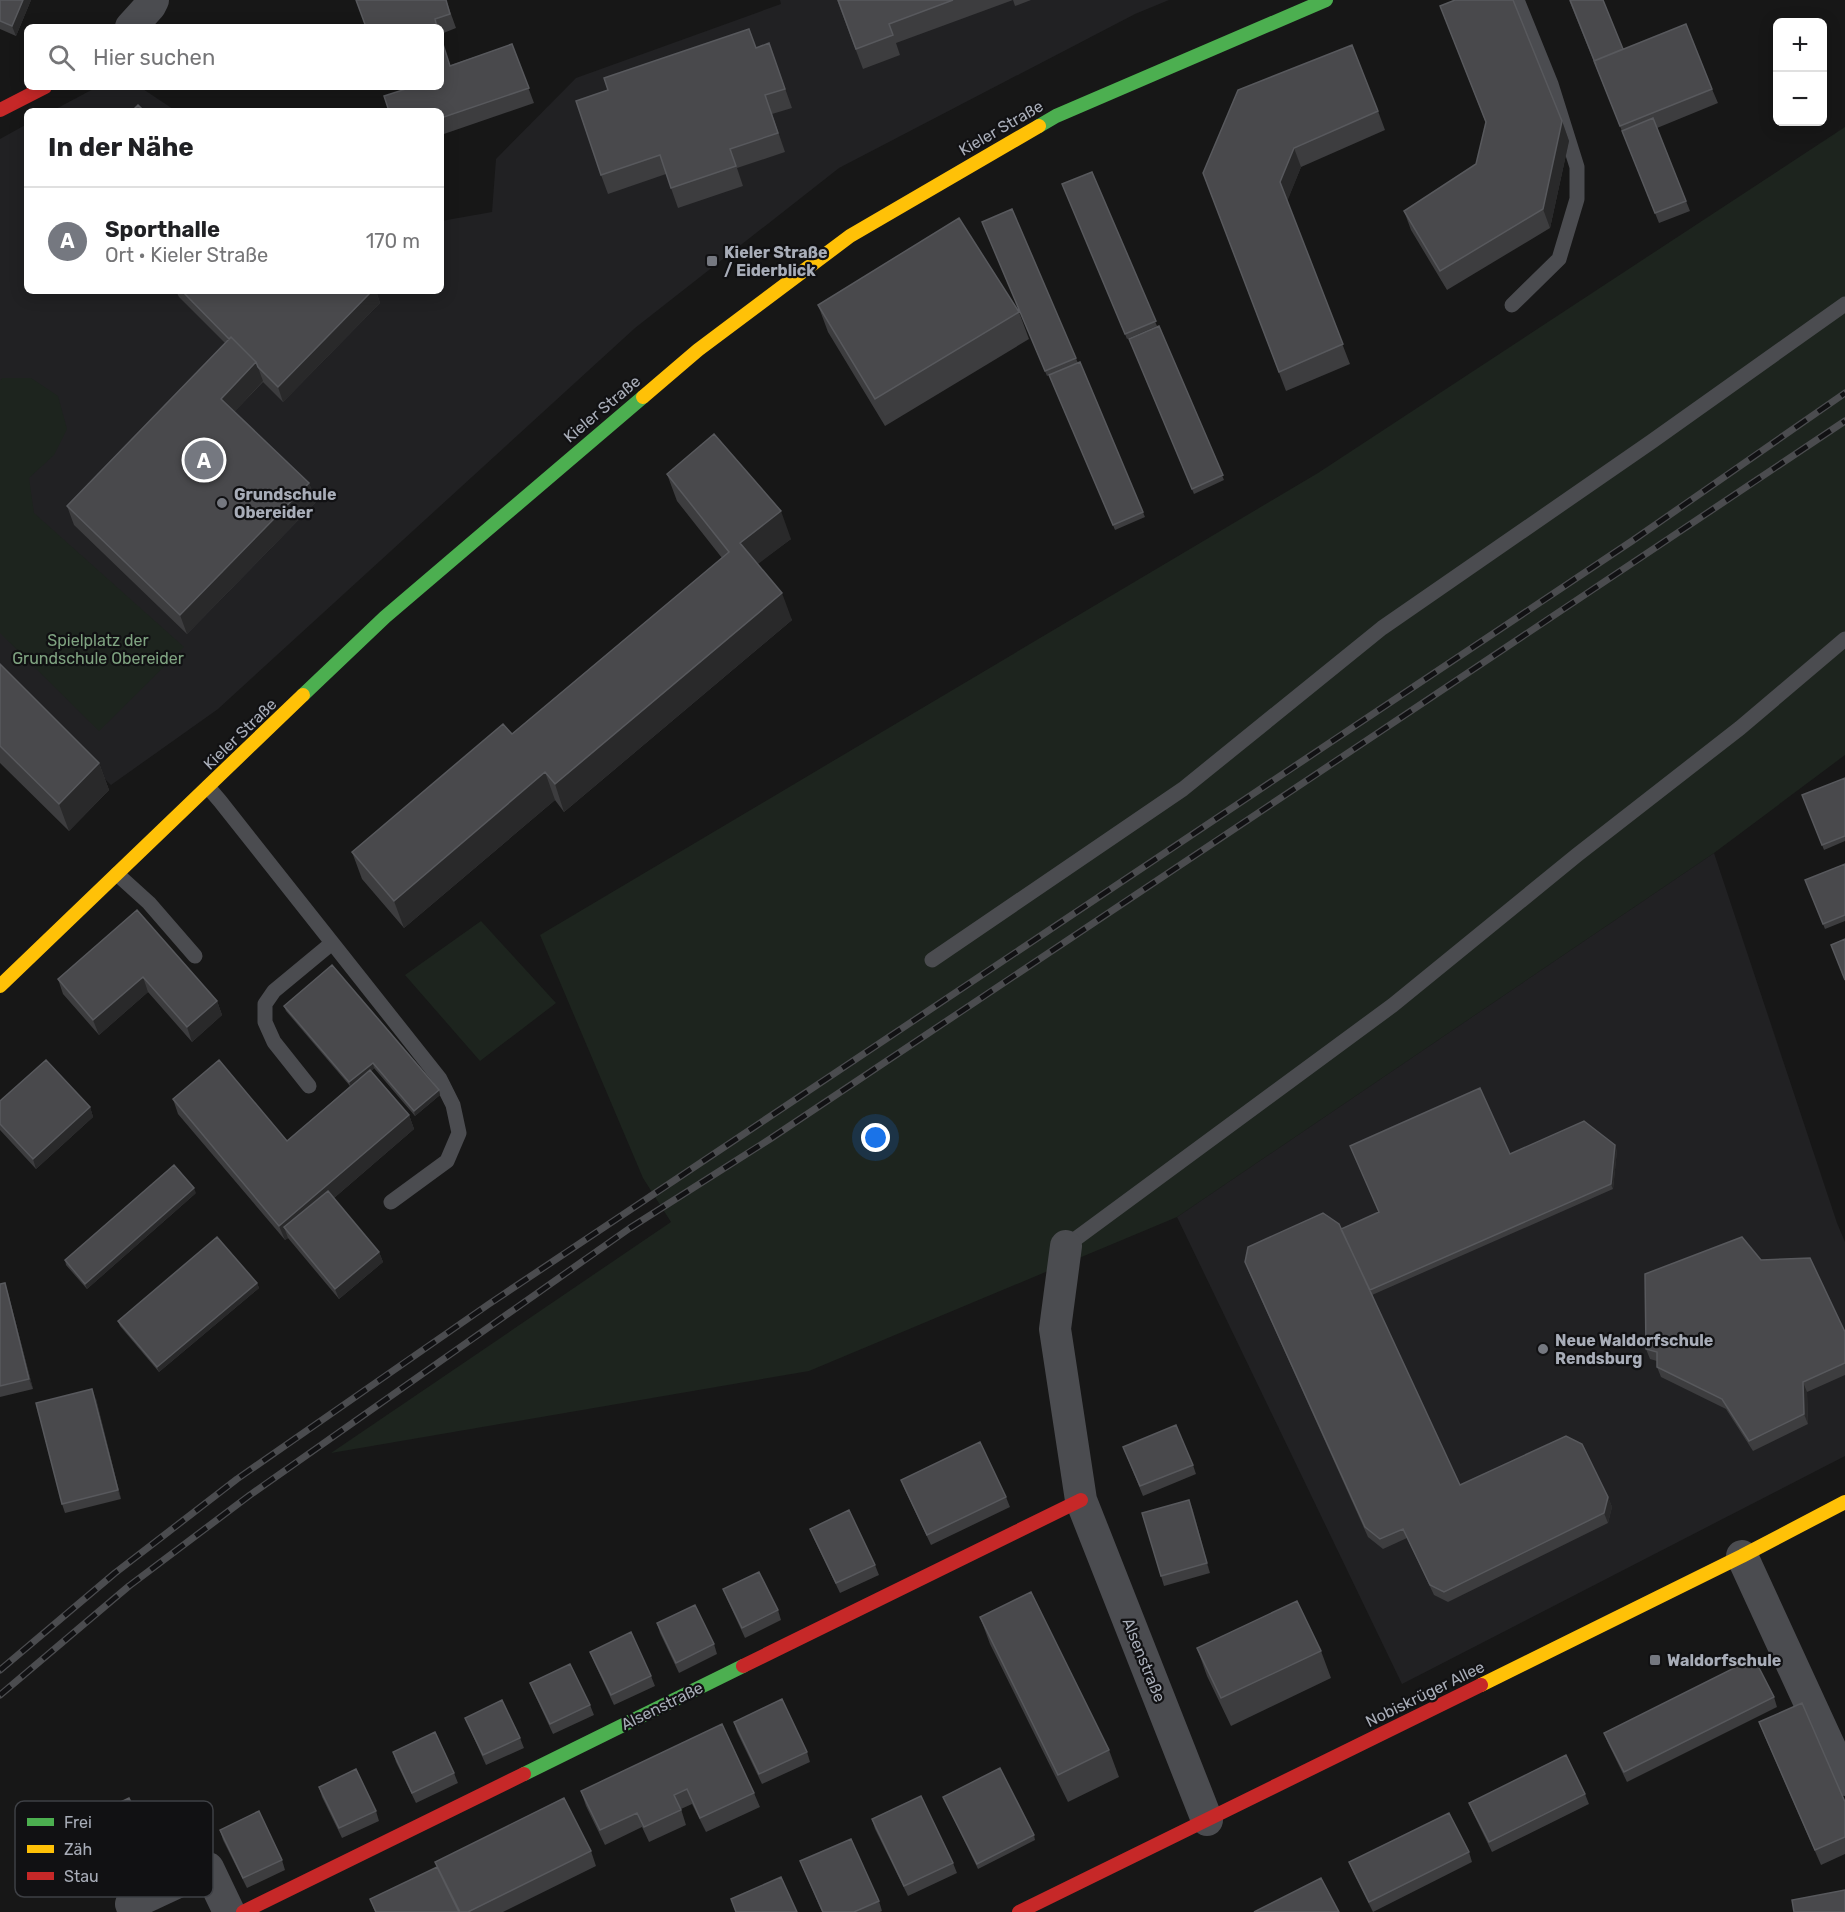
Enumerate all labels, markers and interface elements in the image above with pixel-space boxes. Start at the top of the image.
map controls [1773,18,1827,126]
button: + [1773,18,1827,72]
search box [24,24,444,90]
icon: search [45,41,78,74]
text: Hier suchen [93,44,215,71]
button: − [1773,72,1827,126]
street label: Kieler Straße [955,96,1047,160]
text: In der Nähe [48,132,194,163]
text: Sporthalle [105,216,220,243]
text: A [60,229,75,253]
text: 170 m [366,229,420,253]
text: Ort · Kieler Straße [105,243,268,267]
place label: Kieler Straße / Eiderblick [724,243,828,280]
marker: Kieler Straße / Eiderblick [705,254,719,268]
street label: Kieler Straße [560,371,644,447]
pin: A [184,438,224,482]
place label: Grundschule Obereider [234,485,336,522]
marker: Grundschule Obereider [215,496,229,510]
park label: Spielplatz der Grundschule Obereider [12,631,184,668]
street label: Kieler Straße [199,694,281,774]
your location [861,1123,890,1152]
place label: Neue Waldorfschule Rendsburg [1555,1331,1713,1368]
marker: Neue Waldorfschule Rendsburg [1536,1342,1550,1356]
street label: Alsenstraße [1119,1615,1169,1705]
place label: Waldorfschule [1667,1651,1781,1670]
marker: Waldorfschule [1648,1653,1662,1667]
street label: Nobiskrüger Allee [1362,1657,1488,1731]
street label: Alsenstraße [618,1678,706,1734]
legend [15,1801,213,1897]
text: Frei [64,1813,92,1832]
text: Zäh [64,1840,92,1859]
text: Stau [64,1867,99,1886]

